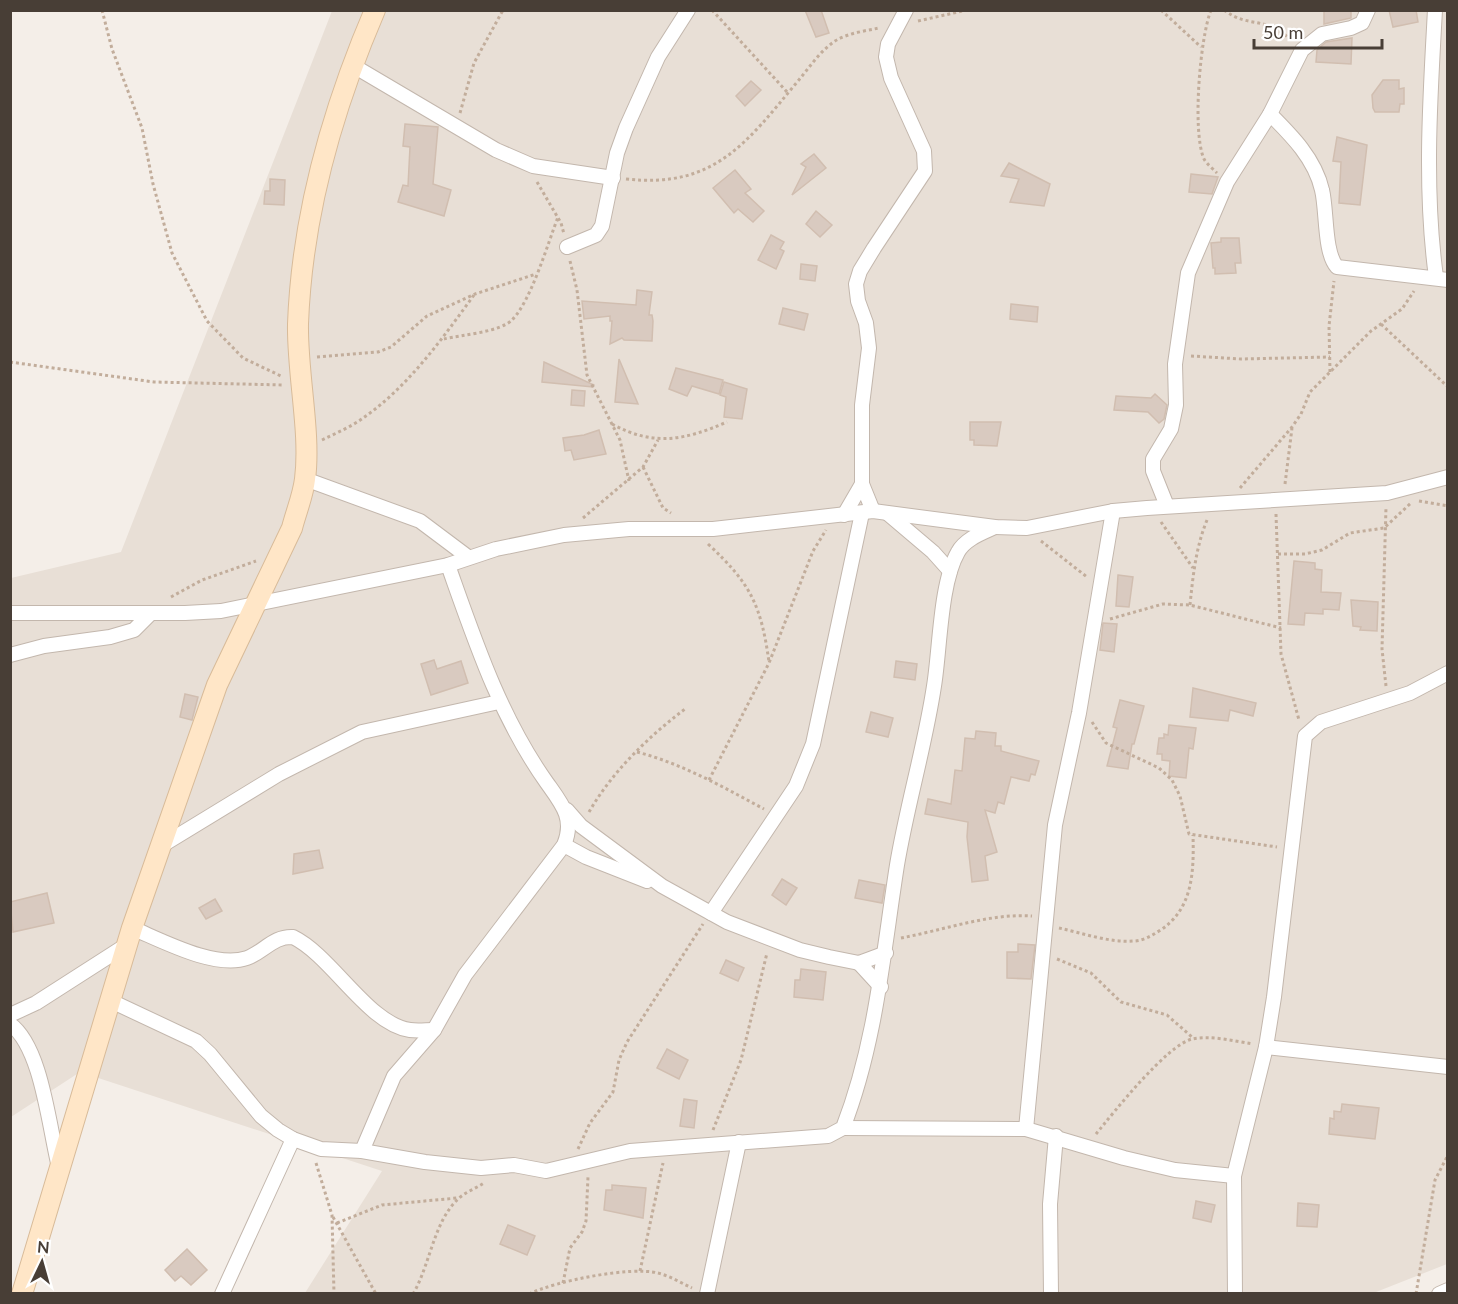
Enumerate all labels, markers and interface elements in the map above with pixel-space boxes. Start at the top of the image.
scale bar [1254,12,1382,50]
text: 50 m [1263,21,1303,43]
north arrow [12,1232,72,1292]
text: N [36,1237,50,1257]

